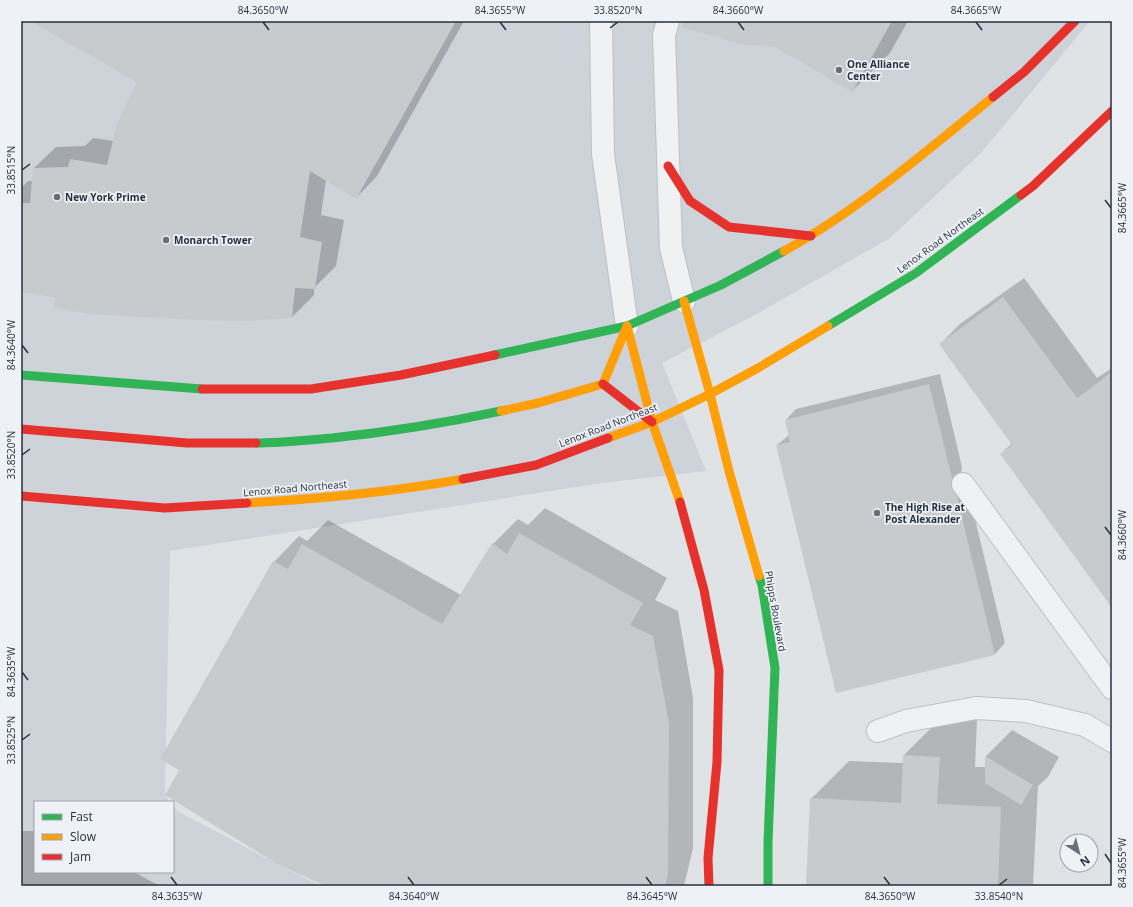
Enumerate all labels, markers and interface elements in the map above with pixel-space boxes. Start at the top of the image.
text: 84.3650°W [238,3,289,17]
text: 84.3655°W [475,3,526,17]
text: 33.8520°N [594,3,642,17]
text: 84.3660°W [713,3,764,17]
text: 84.3665°W [951,3,1002,17]
place label: One Alliance Center [847,57,910,83]
marker: One Alliance Center [834,65,844,75]
text: 33.8515°N [4,146,18,194]
text: 84.3665°W [1115,182,1129,233]
place label: New York Prime [65,190,146,204]
marker: New York Prime [52,192,62,202]
street label: Lenox Road Northeast [894,203,987,276]
place label: Monarch Tower [174,233,253,247]
marker: Monarch Tower [161,235,171,245]
text: 84.3640°W [4,319,18,370]
street label: Lenox Road Northeast [557,400,660,450]
text: 33.8520°N [4,431,18,479]
street label: Lenox Road Northeast [243,476,348,500]
place label: The High Rise at Post Alexander [885,500,966,526]
marker: The High Rise at Post Alexander [872,508,882,518]
text: 84.3660°W [1115,509,1129,560]
street label: Phipps Boulevard [762,570,790,652]
text: 84.3635°W [4,646,18,697]
text: 33.8525°N [4,716,18,764]
legend [34,801,174,873]
text: Fast [70,808,93,825]
text: Slow [70,828,97,845]
north arrow [1059,833,1099,873]
text: 84.3655°W [1115,837,1129,888]
text: Jam [69,848,91,865]
text: N [1077,853,1093,870]
text: 84.3635°W [152,889,203,903]
text: 84.3640°W [389,889,440,903]
text: 84.3645°W [627,889,678,903]
text: 84.3650°W [865,889,916,903]
text: 33.8540°N [975,889,1023,903]

